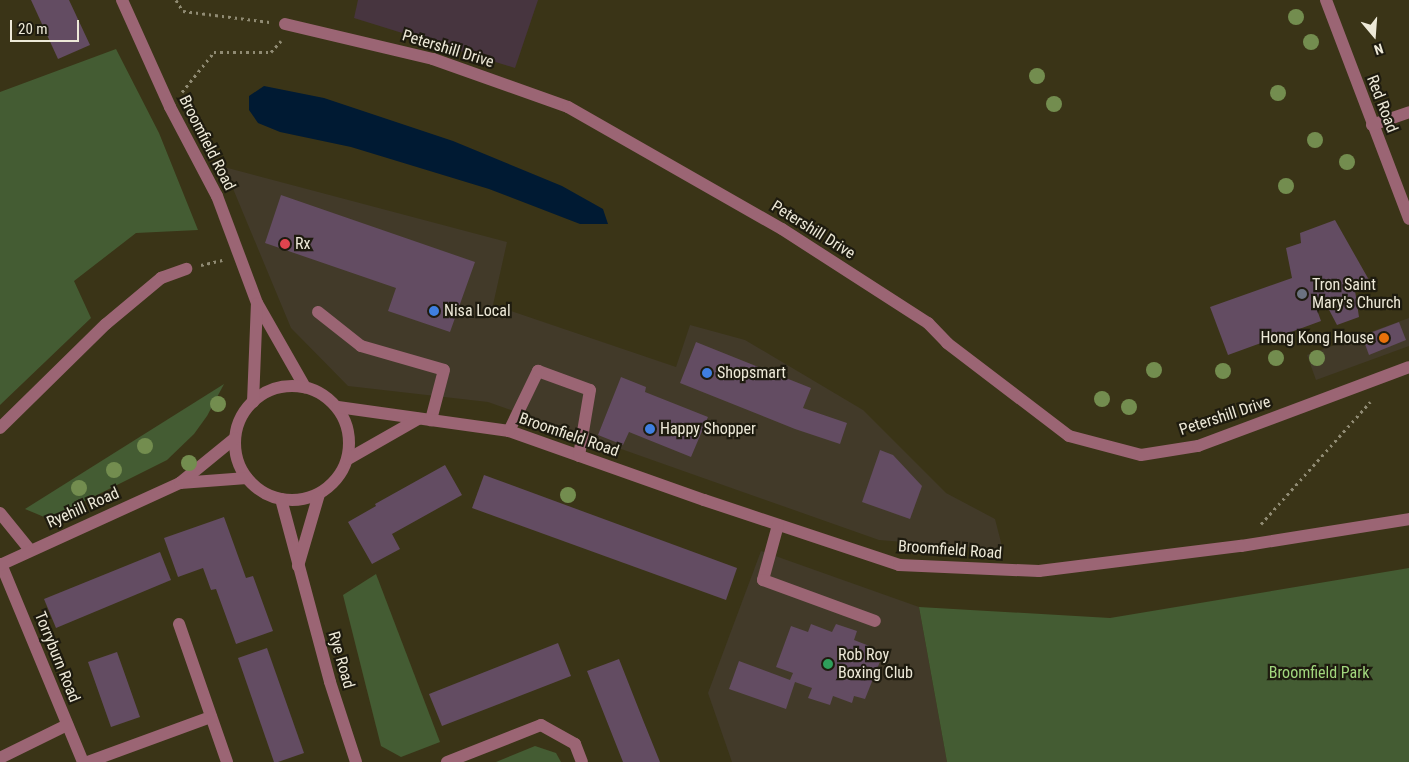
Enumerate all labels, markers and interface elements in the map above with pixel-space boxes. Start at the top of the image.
scale bar [12,10,81,42]
north arrow [1349,10,1399,60]
text: 20 m [18,20,48,38]
street label: Petershill Drive [400,26,496,72]
text: N [1372,40,1385,58]
street label: Red Road [1362,73,1402,135]
street label: Broomfield Road [175,92,239,194]
street label: Petershill Drive [768,197,858,263]
place label: Rx [295,234,311,254]
marker: Rx [279,238,291,250]
place label: Tron Saint Mary's Church [1312,275,1401,313]
marker: Tron Saint Mary's Church [1296,288,1308,300]
place label: Nisa Local [444,301,511,321]
marker: Nisa Local [428,305,440,317]
place label: Hong Kong House [1260,328,1374,348]
marker: Hong Kong House [1378,332,1390,344]
place label: Shopsmart [717,363,786,383]
marker: Shopsmart [701,367,713,379]
street label: Petershill Drive [1177,392,1273,440]
street label: Broomfield Road [517,409,621,461]
place label: Happy Shopper [660,419,756,439]
marker: Happy Shopper [644,423,656,435]
street label: Ryehill Road [44,484,122,532]
street label: Broomfield Road [897,537,1003,563]
street label: Torryburn Road [30,609,84,705]
street label: Rye Road [324,629,358,691]
place label: Rob Roy Boxing Club [838,645,913,683]
marker: Rob Roy Boxing Club [822,658,834,670]
park label: Broomfield Park [1269,663,1369,683]

